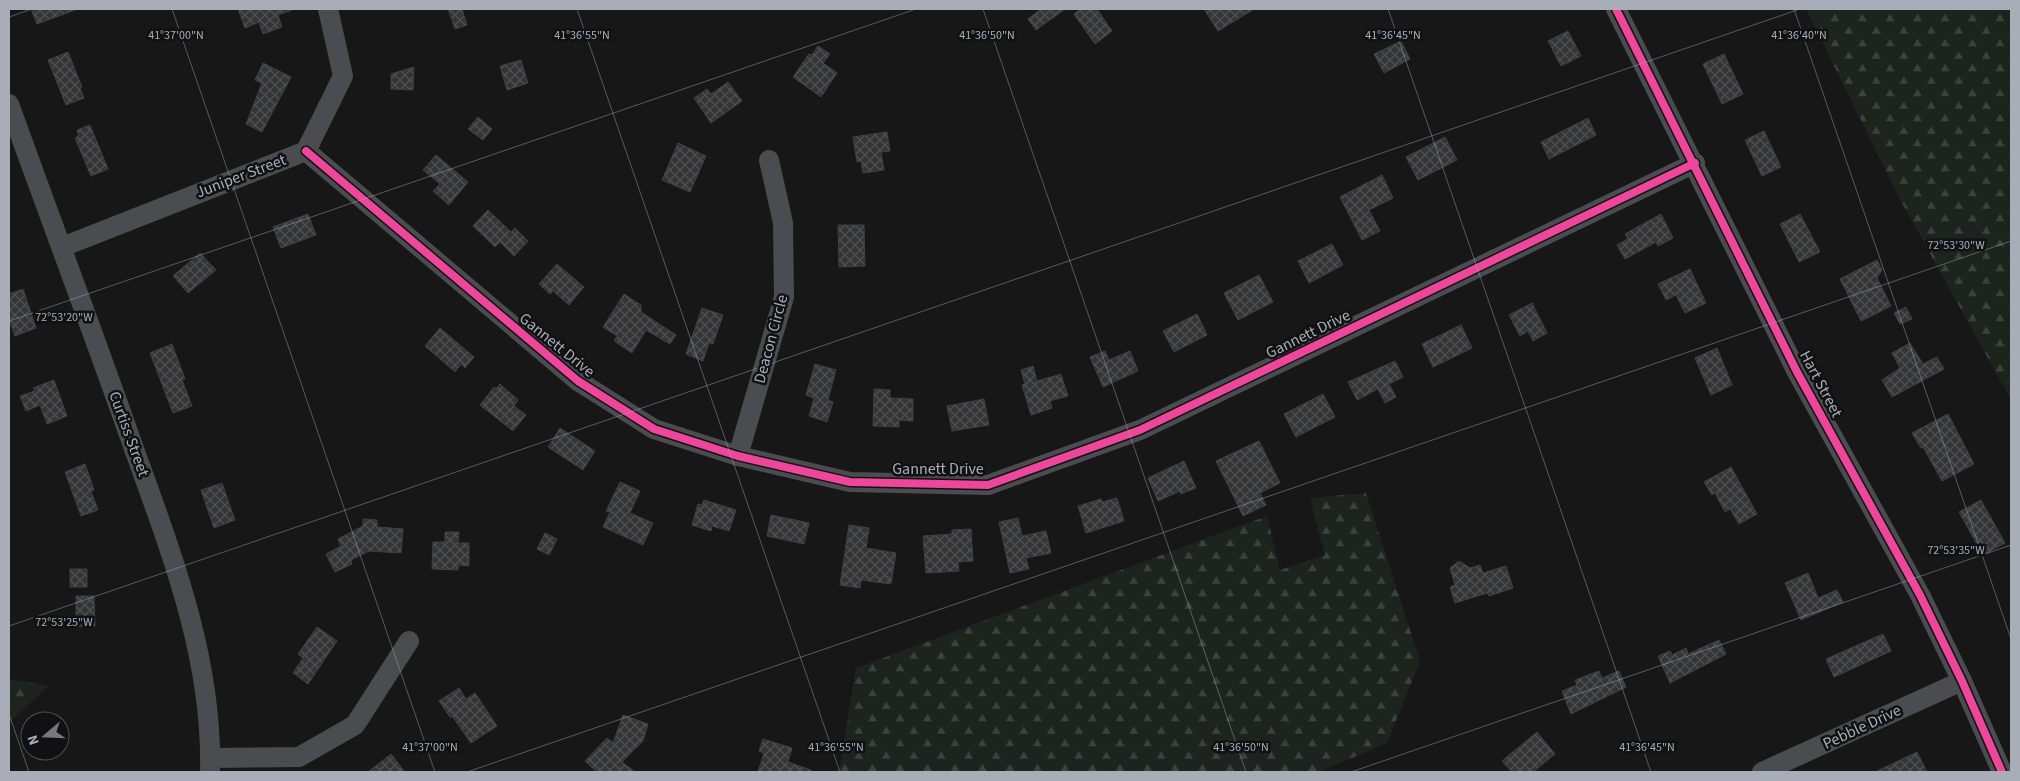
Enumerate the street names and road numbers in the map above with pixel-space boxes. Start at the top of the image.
street label: Juniper Street [193,149,290,203]
street label: Deacon Circle [749,292,793,386]
street label: Gannett Drive [1262,304,1354,364]
street label: Gannett Drive [514,308,600,382]
street label: Hart Street [1794,347,1848,422]
street label: Curtiss Street [103,388,155,480]
street label: Gannett Drive [892,458,984,480]
street label: Pebble Drive [1819,699,1905,755]

